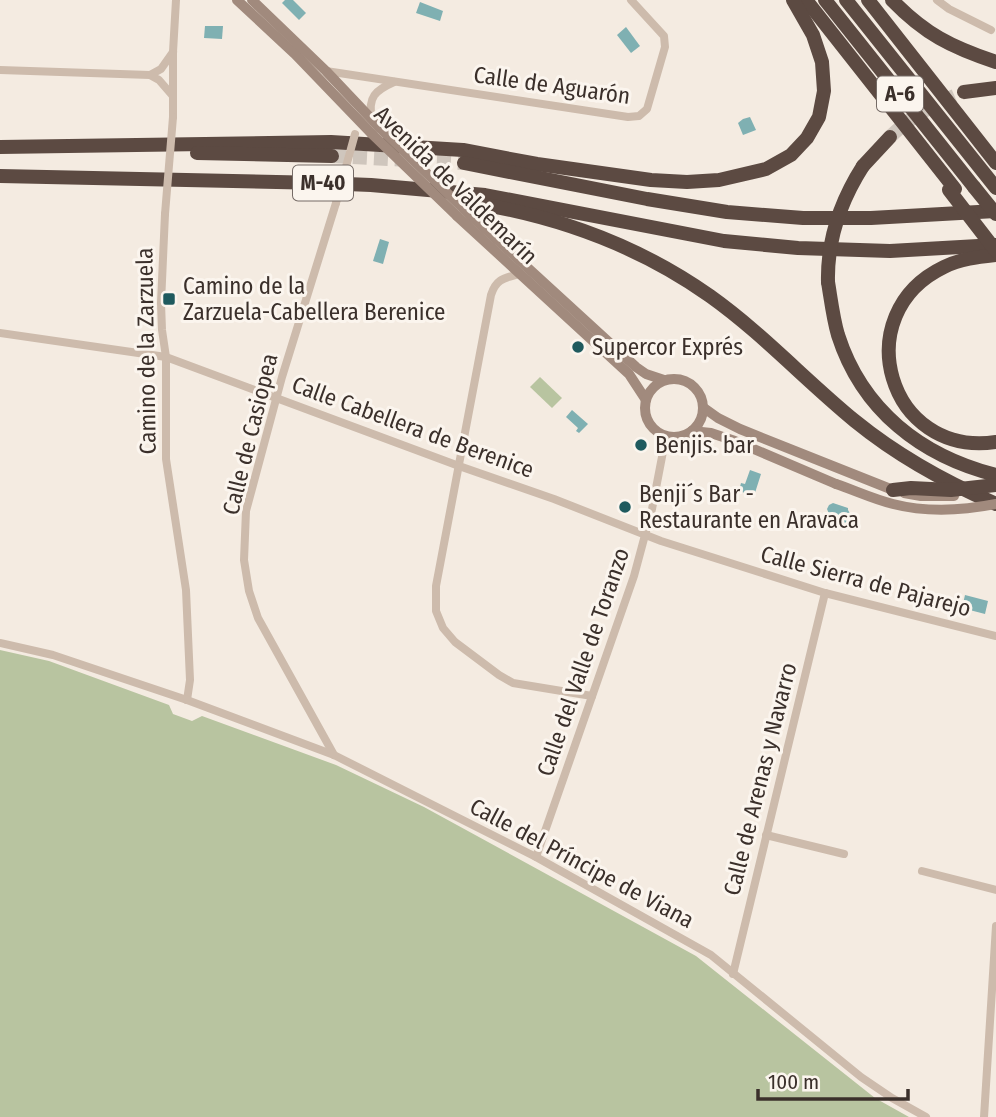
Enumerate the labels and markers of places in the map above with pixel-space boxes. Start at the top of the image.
place label: Camino de la Zarzuela-Cabellera Berenice [183,272,445,326]
marker: Camino de la Zarzuela-Cabellera Berenice [161,291,177,307]
place label: Supercor Exprés [592,333,743,361]
marker: Supercor Exprés [570,339,586,355]
place label: Benjis. bar [655,431,754,459]
marker: Benjis. bar [633,437,649,453]
place label: Benji´s Bar - Restaurante en Aravaca [639,480,859,534]
marker: Benji´s Bar - Restaurante en Aravaca [617,499,633,515]

